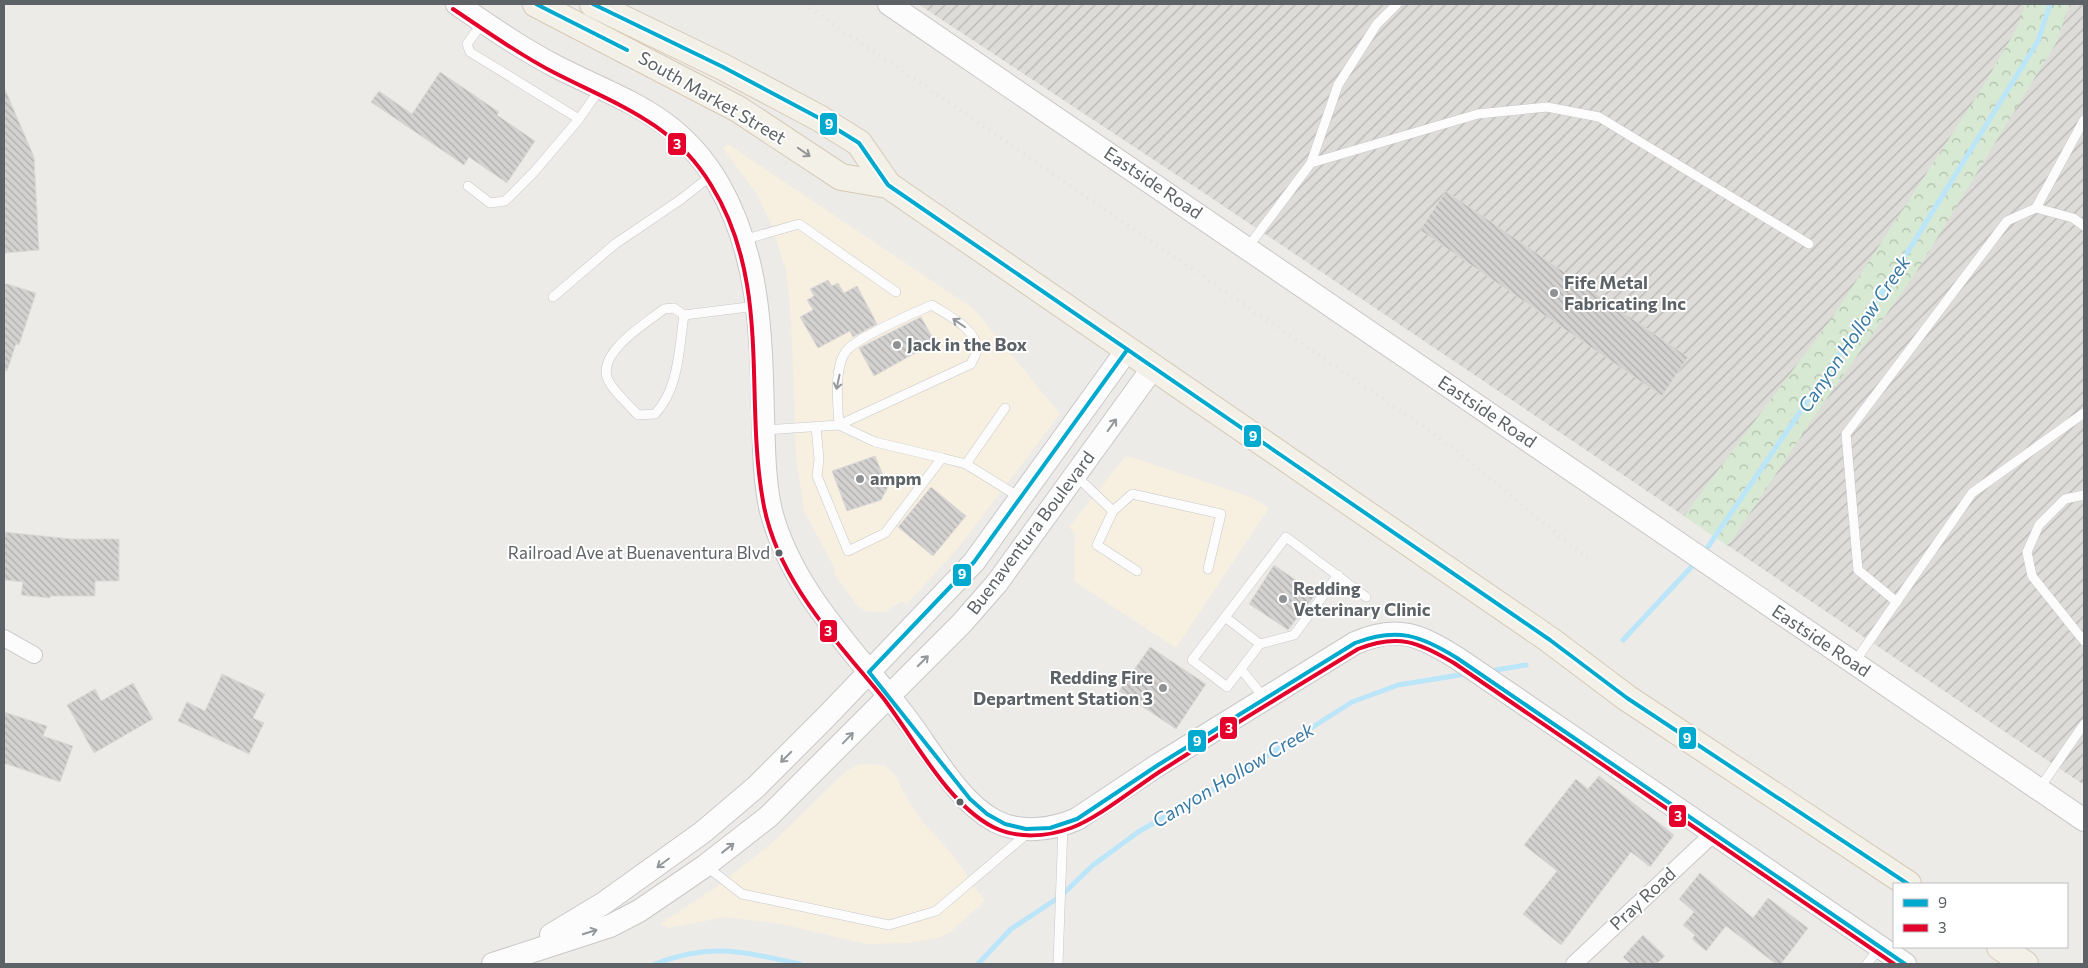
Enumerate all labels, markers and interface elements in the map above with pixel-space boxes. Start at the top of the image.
street label: South Market Street [635,46,790,148]
line badge: 9 [819,112,838,136]
text: 9 [825,115,834,132]
line badge: 3 [667,132,687,156]
text: 3 [673,135,681,152]
street label: Eastside Road [1100,141,1207,223]
one-way arrow [797,147,811,157]
water label: Canyon Hollow Creek [1792,250,1915,417]
place label: Fife Metal Fabricating Inc [1564,271,1686,314]
marker: Fife Metal Fabricating Inc [1548,287,1560,299]
one-way arrow [952,318,966,328]
place label: Jack in the Box [907,333,1027,355]
marker: Jack in the Box [891,339,903,351]
street label: Eastside Road [1434,370,1541,452]
one-way arrow [833,374,842,390]
one-way arrow [1106,419,1117,433]
line badge: 9 [1243,424,1262,448]
text: 9 [1249,427,1258,444]
street label: Buenaventura Boulevard [962,446,1099,618]
place label: ampm [870,467,922,489]
marker: ampm [854,473,866,485]
place label: Railroad Ave at Buenaventura Blvd [508,542,770,563]
marker: Railroad Ave at Buenaventura Blvd [774,548,784,558]
line badge: 9 [952,563,972,587]
text: 9 [958,565,967,582]
place label: Redding Veterinary Clinic [1293,577,1431,620]
marker: Redding Veterinary Clinic [1277,593,1289,605]
street label: Eastside Road [1768,599,1875,681]
line badge: 3 [819,619,838,643]
text: 3 [824,622,832,639]
one-way arrow [917,655,929,667]
place label: Redding Fire Department Station 3 [973,666,1153,709]
marker: Redding Fire Department Station 3 [1157,682,1169,694]
line badge: 3 [1219,716,1238,740]
water label: Canyon Hollow Creek [1148,717,1318,832]
text: 3 [1225,719,1233,736]
line badge: 9 [1678,726,1697,750]
line badge: 9 [1187,729,1207,753]
text: 9 [1683,729,1692,746]
one-way arrow [842,731,854,744]
text: 9 [1193,732,1202,749]
one-way arrow [780,751,792,763]
unlabelled marker [955,797,965,807]
line badge: 3 [1668,804,1687,828]
text: 3 [1674,807,1682,824]
one-way arrow [722,842,735,853]
one-way arrow [657,857,670,868]
street label: Pray Road [1605,862,1680,934]
legend [1893,883,2068,948]
text: 9 [1938,893,1947,911]
text: 3 [1938,918,1947,936]
one-way arrow [582,927,598,936]

